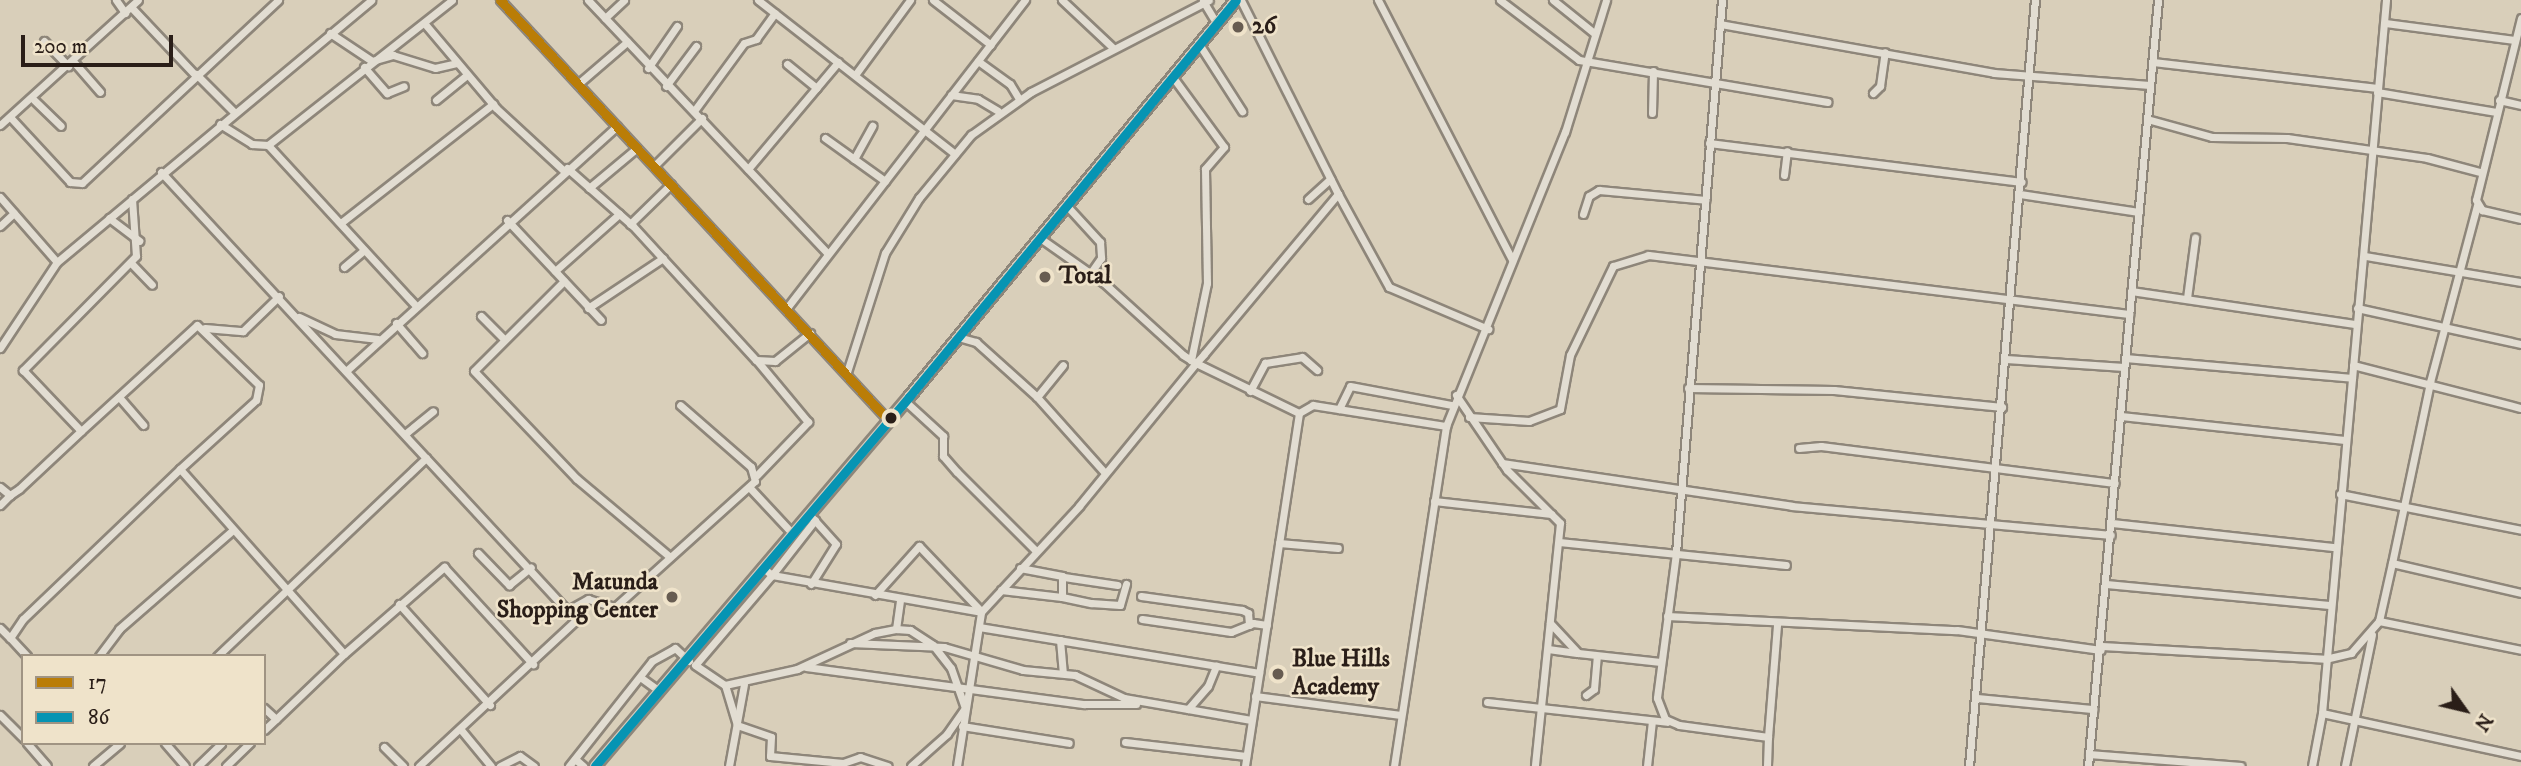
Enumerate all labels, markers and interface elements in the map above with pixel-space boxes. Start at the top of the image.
place label: 26 [1252,13,1276,41]
marker: 26 [1230,19,1246,35]
scale bar [24,21,177,65]
text: 200 m [34,34,87,60]
place label: Total [1059,263,1111,291]
marker: Total [1037,269,1053,285]
unlabelled marker [884,411,898,425]
place label: Matunda Shopping Center [497,569,658,625]
marker: Matunda Shopping Center [664,589,680,605]
place label: Blue Hills Academy [1292,646,1390,702]
legend [21,654,266,745]
marker: Blue Hills Academy [1270,666,1286,682]
text: 17 [88,670,107,696]
north arrow [2430,675,2500,745]
text: 86 [88,705,109,731]
text: N [2469,709,2497,735]

